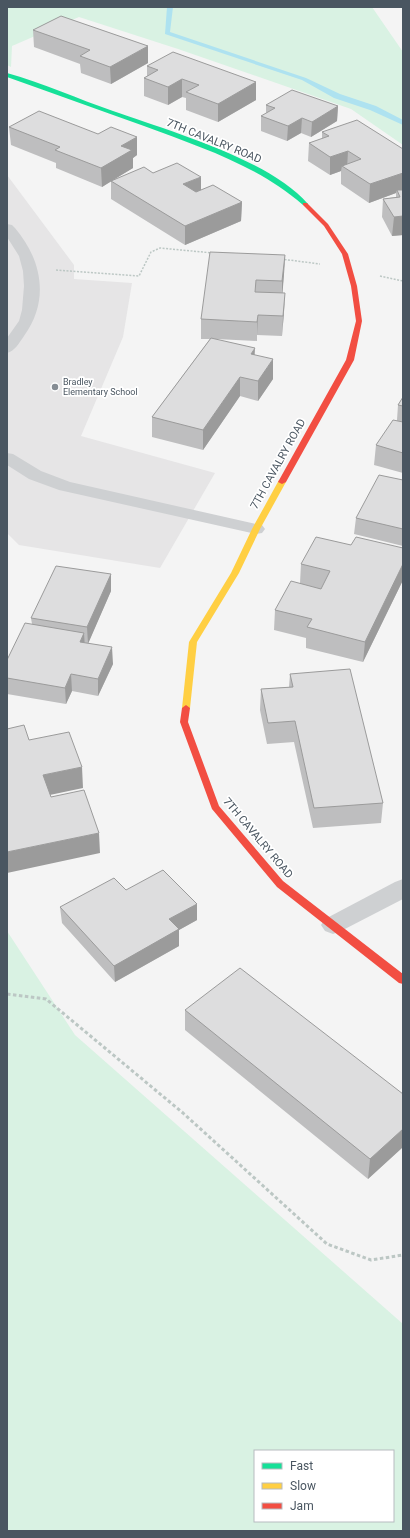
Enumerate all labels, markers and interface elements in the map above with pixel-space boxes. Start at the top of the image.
street label: 7TH CAVALRY ROAD [165,116,263,166]
place label: Bradley Elementary School [63,377,138,397]
marker: Bradley Elementary School [50,382,60,392]
street label: 7TH CAVALRY ROAD [248,417,308,511]
street label: 7TH CAVALRY ROAD [220,795,296,881]
legend [254,1450,394,1522]
text: Fast [290,1459,313,1473]
text: Slow [290,1479,316,1493]
text: Jam [290,1499,314,1513]

